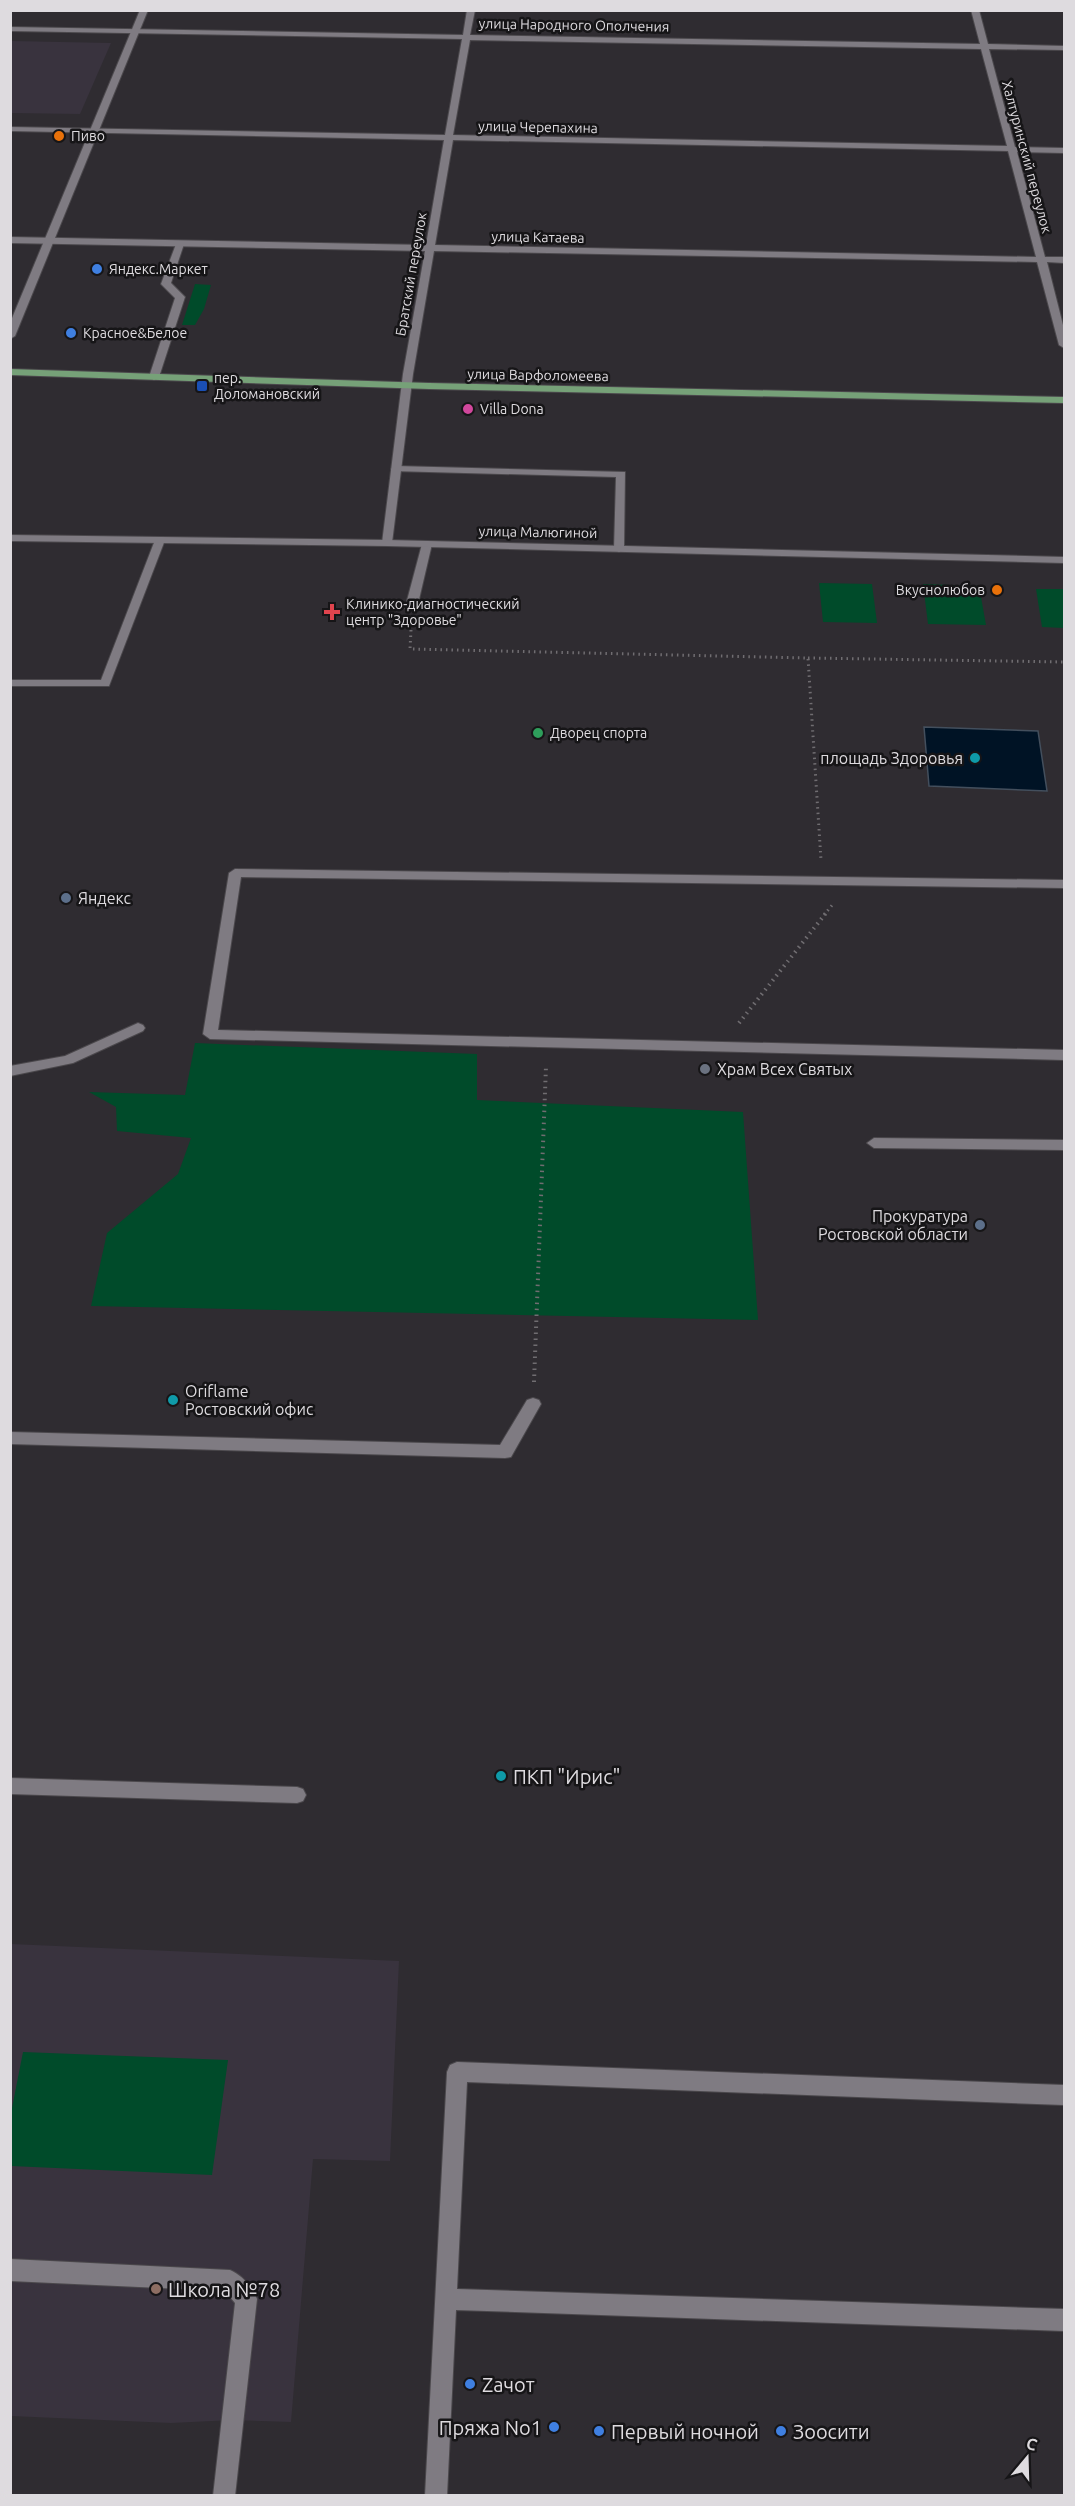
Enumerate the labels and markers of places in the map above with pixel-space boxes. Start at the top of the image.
place label: Пиво [71,128,105,144]
marker: Пиво [52,129,66,143]
place label: Яндекс.Маркет [109,261,208,277]
marker: Яндекс.Маркет [90,262,104,276]
place label: Красное&Белое [83,325,187,341]
marker: Красное&Белое [64,326,78,340]
place label: пер. Доломановский [214,370,320,402]
marker: пер. Доломановский [195,379,209,393]
place label: Villa Dona [480,401,544,417]
marker: Villa Dona [461,402,475,416]
place label: Вкуснолюбов [896,582,985,598]
marker: Вкуснолюбов [990,583,1004,597]
place label: Клинико-диагностический центр "Здоровье" [346,596,519,628]
marker: Клинико-диагностический центр "Здоровье" [323,603,341,621]
place label: Дворец спорта [550,725,647,741]
marker: Дворец спорта [531,726,545,740]
place label: площадь Здоровья [820,749,963,767]
marker: площадь Здоровья [968,751,982,765]
place label: Яндекс [78,889,132,907]
marker: Яндекс [59,891,73,905]
place label: Храм Всех Святых [717,1060,852,1078]
marker: Храм Всех Святых [698,1062,712,1076]
place label: Прокуратура Ростовской области [818,1207,968,1243]
marker: Прокуратура Ростовской области [973,1218,987,1232]
place label: Oriflame Ростовский офис [185,1382,314,1418]
marker: Oriflame Ростовский офис [166,1393,180,1407]
place label: ПКП "Ирис" [513,1765,620,1788]
marker: ПКП "Ирис" [494,1769,508,1783]
place label: Школа №78 [168,2278,280,2301]
marker: Школа №78 [149,2282,163,2296]
place label: Zaчот [482,2373,535,2396]
marker: Zaчот [463,2377,477,2391]
place label: Пряжа No1 [439,2416,542,2439]
marker: Пряжа No1 [547,2420,561,2434]
place label: Первый ночной [611,2420,759,2443]
place label: Зоосити [793,2420,869,2443]
marker: Первый ночной [592,2424,606,2438]
marker: Зоосити [774,2424,788,2438]

